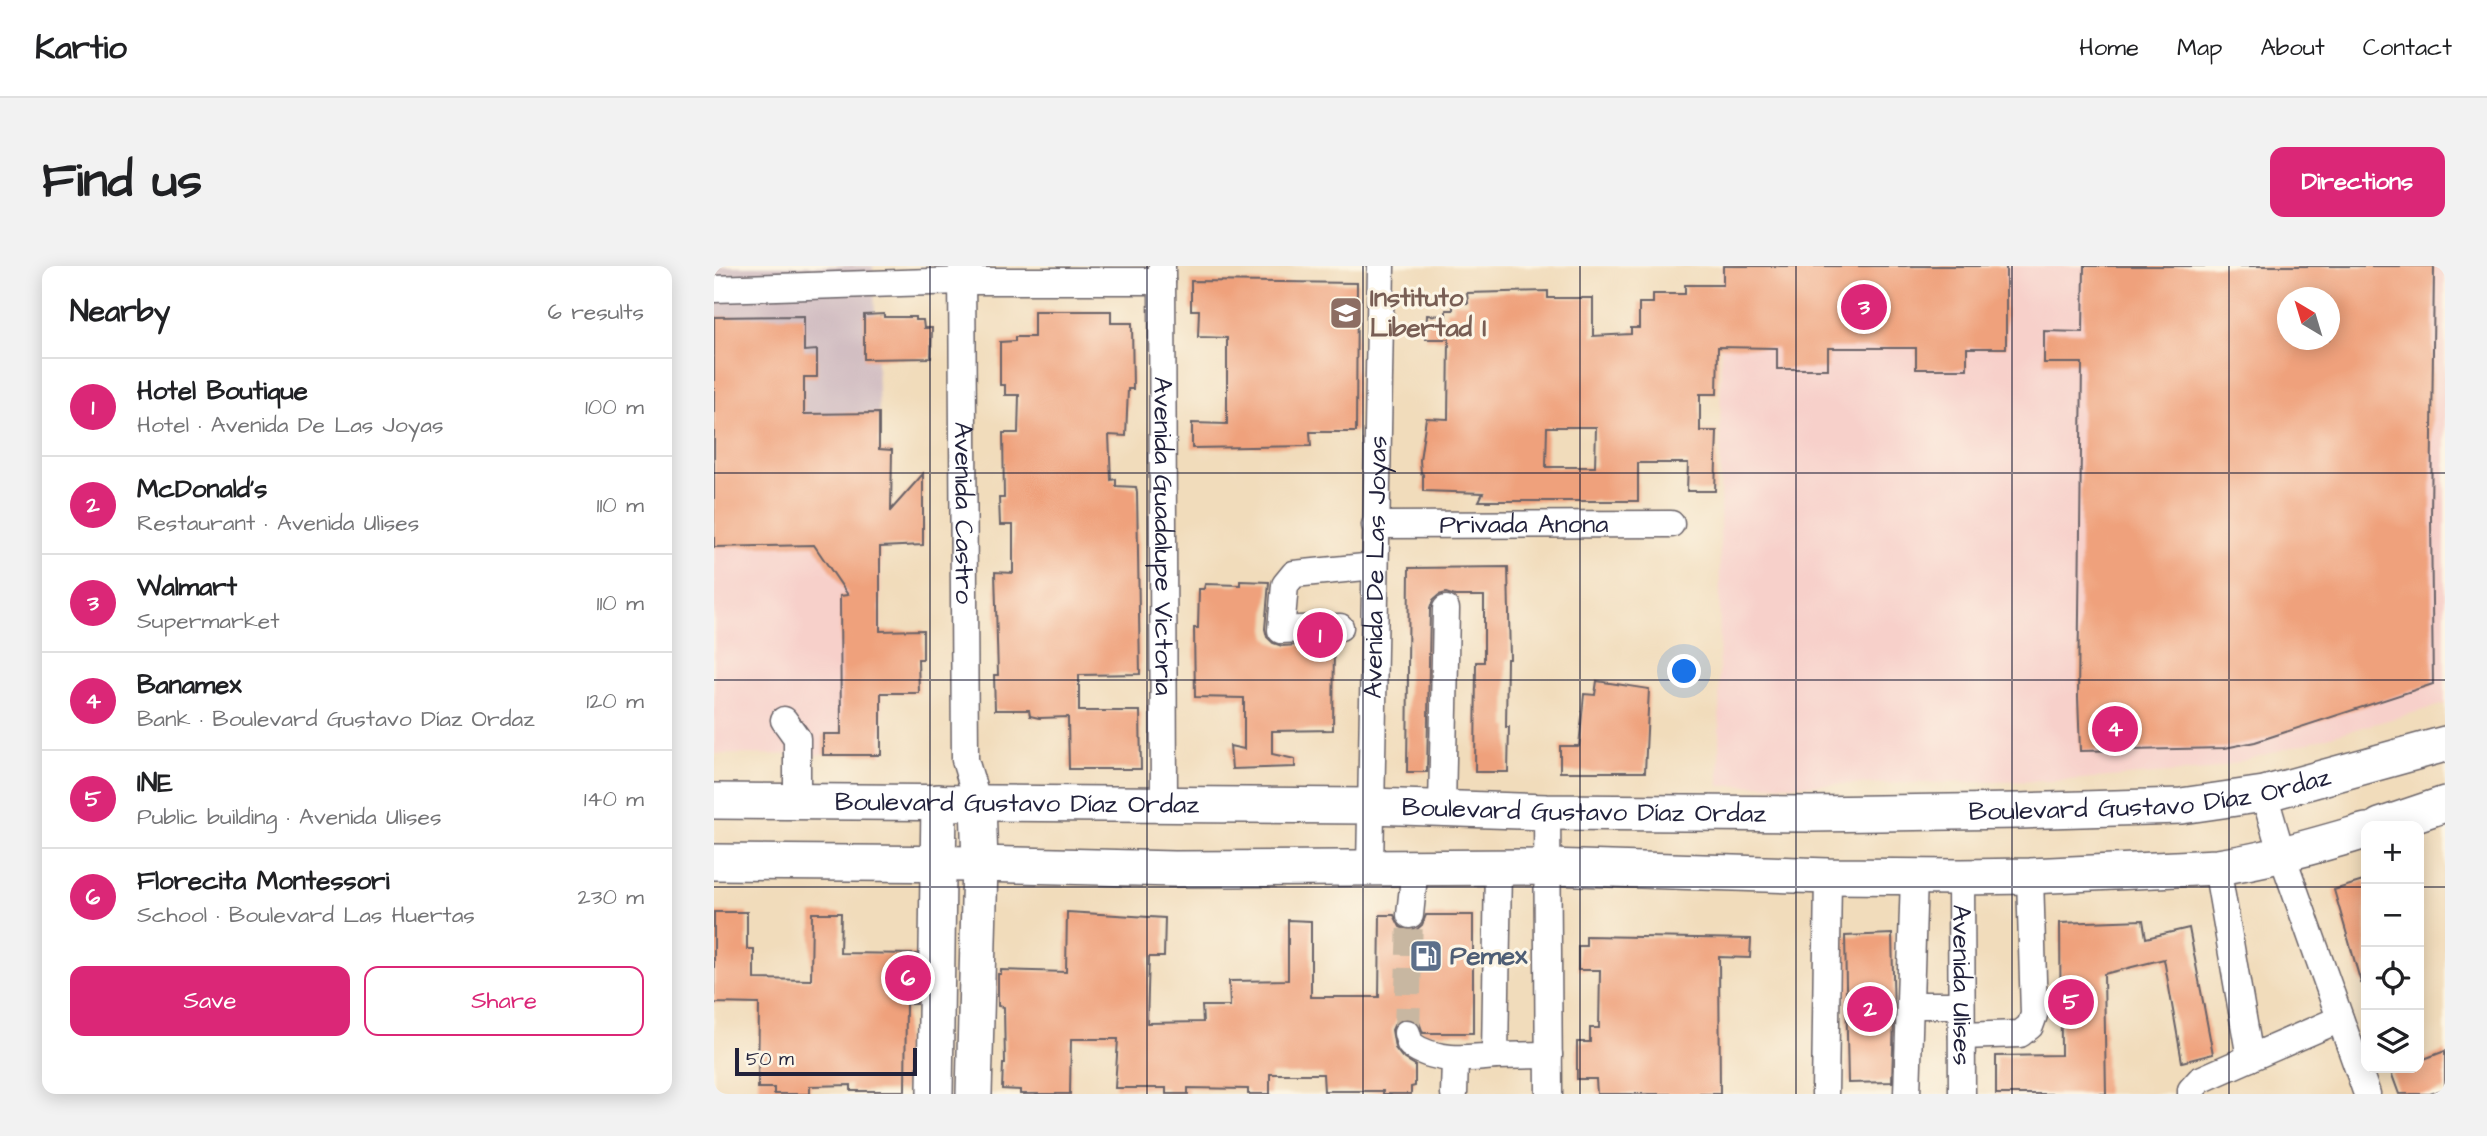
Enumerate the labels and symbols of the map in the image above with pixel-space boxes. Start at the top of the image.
place label: Instituto Libertad I [1370,280,1486,346]
pin: 3 [1841,281,1887,333]
north arrow [2277,287,2340,350]
school or university icon: Instituto Libertad I [1327,294,1365,332]
street label: Avenida Guadalupe Victoria [1144,377,1182,695]
street label: Avenida Castro [945,422,982,605]
street label: Avenida De Las Joyas [1355,435,1397,699]
street label: Privada Anona [1439,506,1609,543]
pin: 1 [1297,609,1343,661]
your location [1667,654,1701,688]
pin: 4 [2092,703,2138,755]
street label: Boulevard Gustavo Díaz Ordaz [1968,758,2335,830]
street label: Boulevard Gustavo Díaz Ordaz [835,784,1199,823]
street label: Boulevard Gustavo Díaz Ordaz [1401,789,1766,832]
street label: Avenida Ulises [1943,904,1980,1066]
fuel station icon: Pemex [1407,937,1445,975]
place label: Pemex [1450,938,1528,974]
pin: 6 [885,952,931,1004]
pin: 5 [2048,976,2094,1028]
pin: 2 [1847,983,1893,1035]
scale bar [735,1045,917,1077]

